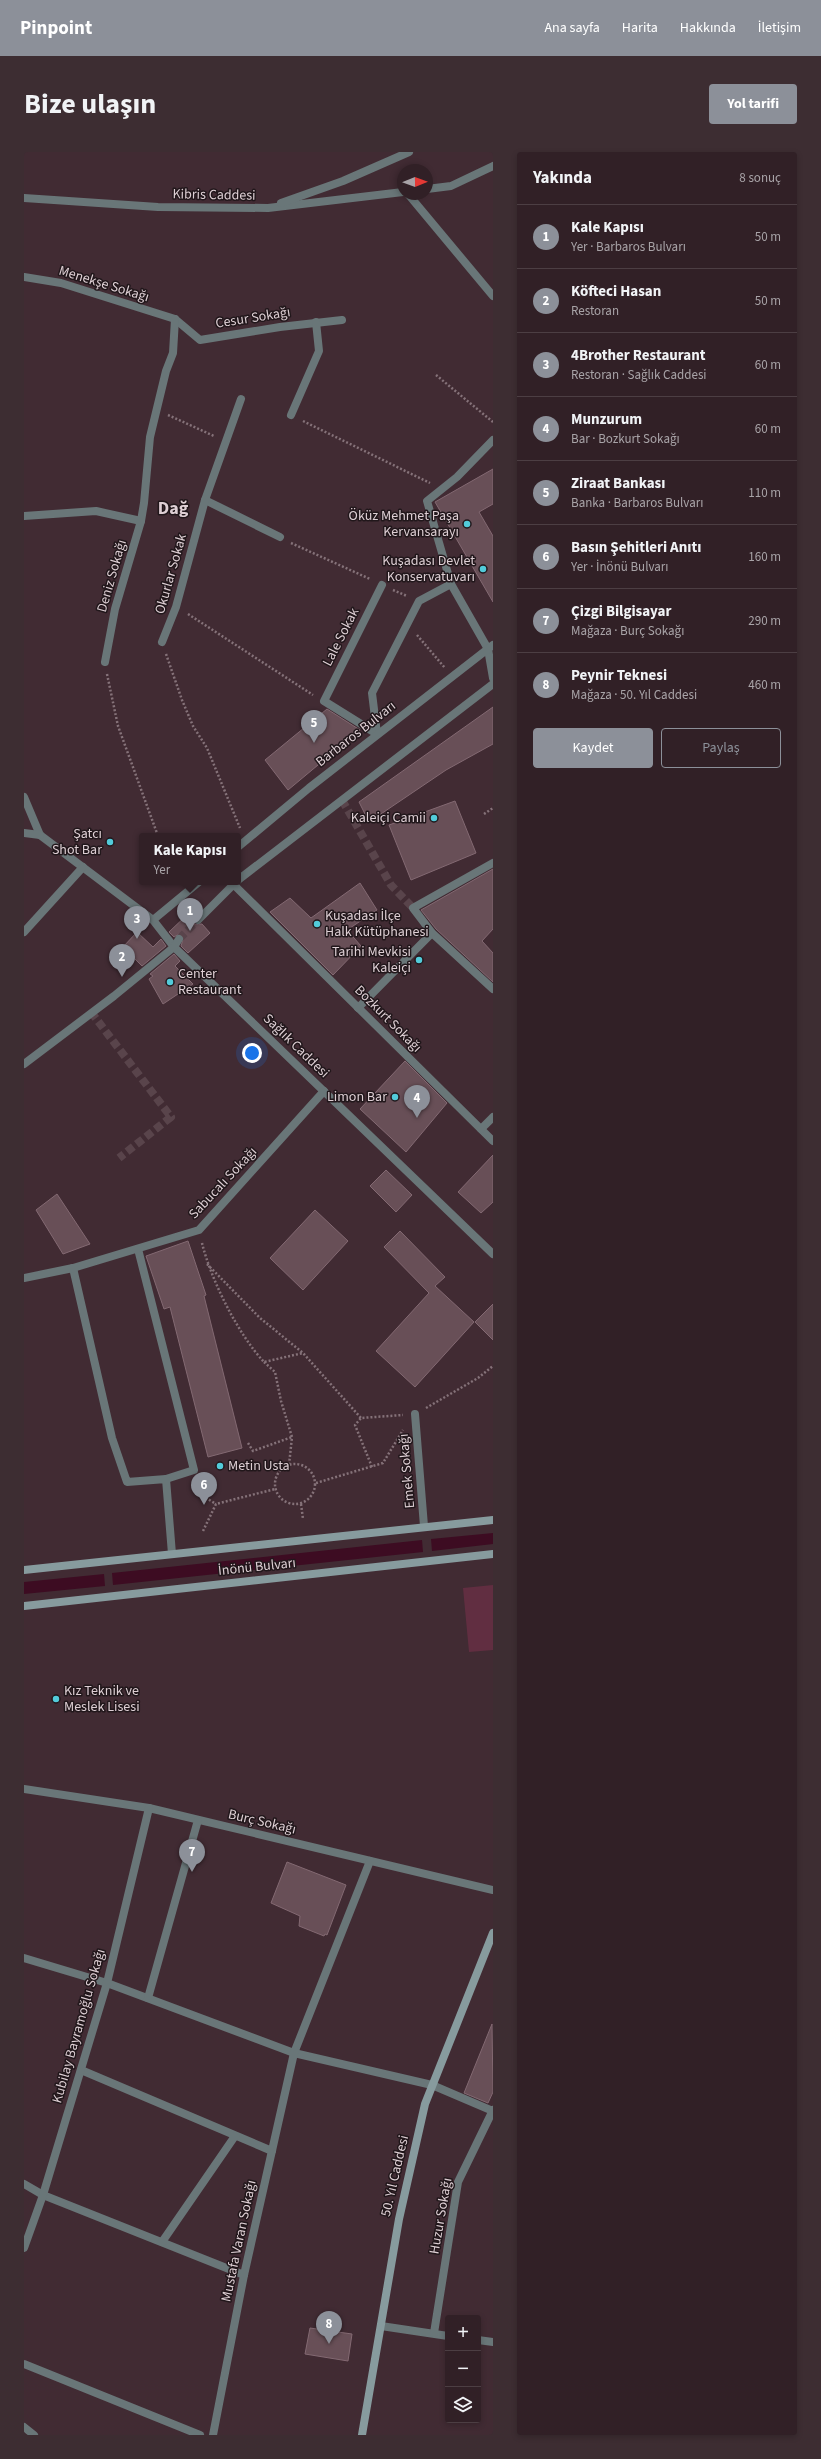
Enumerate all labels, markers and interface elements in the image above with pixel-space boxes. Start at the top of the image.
text: Pinpoint [20,15,92,42]
text: Ana sayfa [544,18,600,38]
text: Harita [622,18,658,38]
text: Hakkında [680,18,736,38]
text: İletişim [758,18,801,38]
text: Bize ulaşın [24,84,156,124]
button: Yol tarifi [709,84,797,124]
north arrow [397,164,433,200]
text: Yakında [533,166,592,190]
text: 8 sonuç [739,169,781,187]
street label: Kibris Caddesi [172,184,256,206]
text: Kale Kapısı [571,217,644,238]
text: 1 [543,228,549,246]
text: 50 m [755,228,781,246]
text: Yer · Barbaros Bulvarı [571,238,686,256]
street label: Menekşe Sokağı [56,261,152,307]
text: Köfteci Hasan [571,281,661,302]
text: 2 [543,292,549,310]
text: 50 m [755,292,781,310]
street label: Cesur Sokağı [214,302,292,334]
text: Restoran [571,302,619,320]
text: 4Brother Restaurant [571,345,706,366]
text: 3 [543,356,549,374]
text: 60 m [755,356,781,374]
text: Restoran · Sağlık Caddesi [571,366,707,384]
text: Munzurum [571,409,642,430]
text: 4 [543,420,549,438]
text: 60 m [755,420,781,438]
text: Bar · Bozkurt Sokağı [571,430,680,448]
text: Ziraat Bankası [571,473,665,494]
text: 5 [543,484,549,502]
text: 110 m [748,484,781,502]
text: Banka · Barbaros Bulvarı [571,494,703,512]
district label: Dağ [158,496,189,521]
place label: Öküz Mehmet Paşa Kervansarayı [349,506,459,542]
marker: Öküz Mehmet Paşa Kervansarayı [462,519,472,529]
street label: Okurlar Sokak [150,531,192,616]
street label: Deniz Sokağı [92,537,132,615]
text: Basın Şehitleri Anıtı [571,537,701,558]
text: 6 [543,548,549,566]
text: 160 m [748,548,781,566]
place label: Kuşadası Devlet Konservatuvarı [382,551,475,587]
text: Yer · İnönü Bulvarı [571,558,669,576]
marker: Kuşadası Devlet Konservatuvarı [478,564,488,574]
text: Çizgi Bilgisayar [571,601,672,622]
street label: Lale Sokak [318,604,364,670]
text: 7 [543,612,549,630]
text: 290 m [748,612,781,630]
text: Mağaza · Burç Sokağı [571,622,684,640]
text: Peynir Teknesi [571,665,667,686]
text: 8 [543,676,549,694]
text: 460 m [748,676,781,694]
text: Mağaza · 50. Yıl Caddesi [571,686,697,704]
street label: Barbaros Bulvarı [312,696,400,772]
pin: 5 [301,710,327,743]
button: Kaydet [533,728,653,768]
button: Paylaş [661,728,781,768]
place label: Kaleiçi Camii [351,808,426,828]
marker: Kaleiçi Camii [429,813,439,823]
place label: Şatcı Shot Bar [52,824,102,860]
popup [139,833,241,885]
marker: Şatcı Shot Bar [105,837,115,847]
text: Kale Kapısı [154,840,226,861]
text: Yer [154,861,170,879]
pin: 1 [177,898,203,931]
pin: 3 [124,906,150,939]
place label: Kuşadası İlçe Halk Kütüphanesi [325,906,429,942]
marker: Kuşadası İlçe Halk Kütüphanesi [312,919,322,929]
place label: Tarihi Mevkisi Kaleiçi [332,942,411,978]
pin: 2 [109,944,135,977]
marker: Tarihi Mevkisi Kaleiçi [414,955,424,965]
place label: Center Restaurant [178,964,242,1000]
marker: Center Restaurant [165,977,175,987]
street label: Bozkurt Sokağı [350,981,426,1057]
street label: Sağlık Caddesi [258,1009,334,1083]
your location [242,1043,262,1063]
pin: 4 [404,1085,430,1118]
place label: Limon Bar [327,1087,387,1107]
marker: Limon Bar [390,1092,400,1102]
street label: Sabucalı Sokağı [184,1142,262,1224]
street label: Emek Sokağı [394,1433,420,1509]
place label: Metin Usta [228,1456,290,1476]
marker: Metin Usta [215,1461,225,1471]
pin: 6 [191,1472,217,1505]
street label: İnönü Bulvarı [217,1553,297,1581]
place label: Kız Teknik ve Meslek Lisesi [64,1681,140,1717]
marker: Kız Teknik ve Meslek Lisesi [51,1694,61,1704]
street label: Burç Sokağı [226,1804,298,1840]
pin: 7 [179,1839,205,1872]
street label: Kubilay Bayramoğlu Sokağı [47,1946,111,2106]
street label: 50. Yıl Caddesi [376,2133,414,2219]
street label: Huzur Sokağı [424,2176,458,2256]
street label: Mustafa Varan Sokağı [216,2178,262,2304]
pin: 8 [316,2311,342,2344]
map controls [445,2315,481,2423]
button: + [445,2315,481,2351]
button: − [445,2351,481,2387]
button: layers [445,2387,481,2423]

